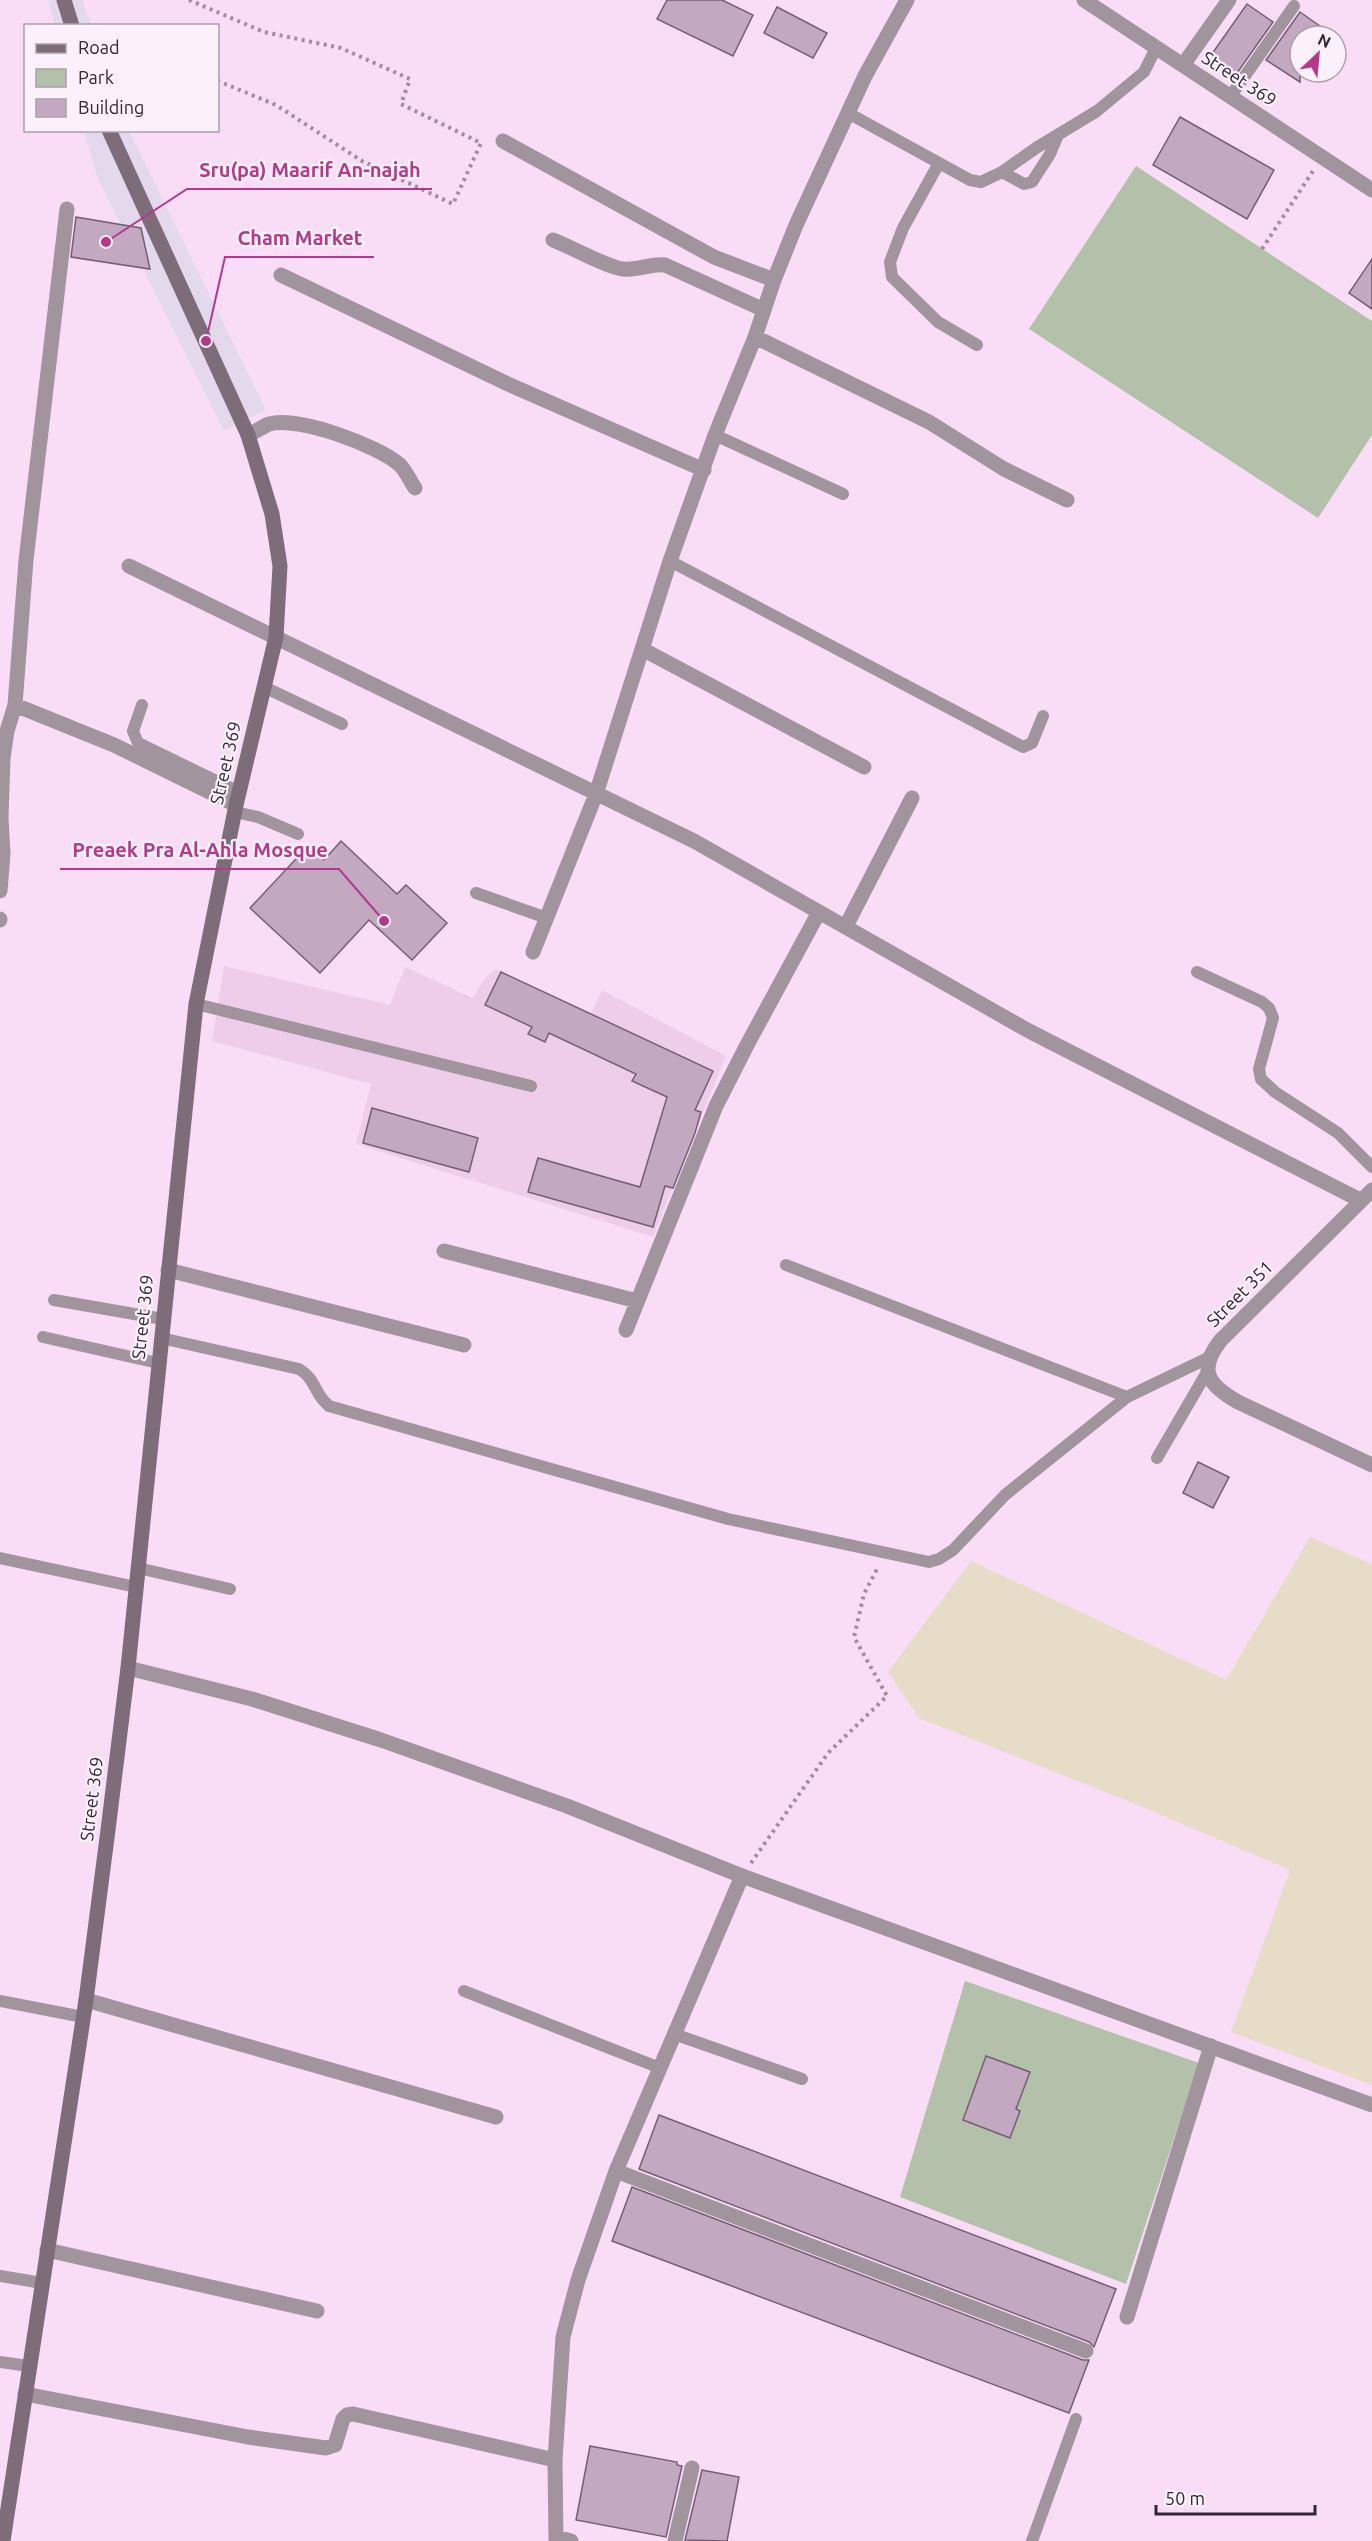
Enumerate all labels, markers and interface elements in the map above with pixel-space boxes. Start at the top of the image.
legend [24,24,219,132]
north arrow [1288,24,1348,84]
text: N [1315,30,1334,51]
text: Road [78,37,120,57]
street label: Street 369 [1199,47,1281,110]
text: Park [78,67,114,87]
text: Building [78,97,144,117]
callout: Sru(pa) Maarif An-najah [187,151,432,189]
text: Sru(pa) Maarif An-najah [199,158,421,181]
callout: Cham Market [225,219,374,257]
text: Cham Market [238,226,363,249]
street label: Street 369 [206,719,244,806]
callout: Preaek Pra Al-Ahla Mosque [60,831,339,869]
text: Preaek Pra Al-Ahla Mosque [72,838,328,861]
street label: Street 351 [1202,1256,1276,1330]
street label: Street 369 [128,1274,156,1360]
street label: Street 369 [76,1756,106,1842]
scale bar [1156,2478,1315,2516]
text: 50 m [1165,2488,1205,2508]

